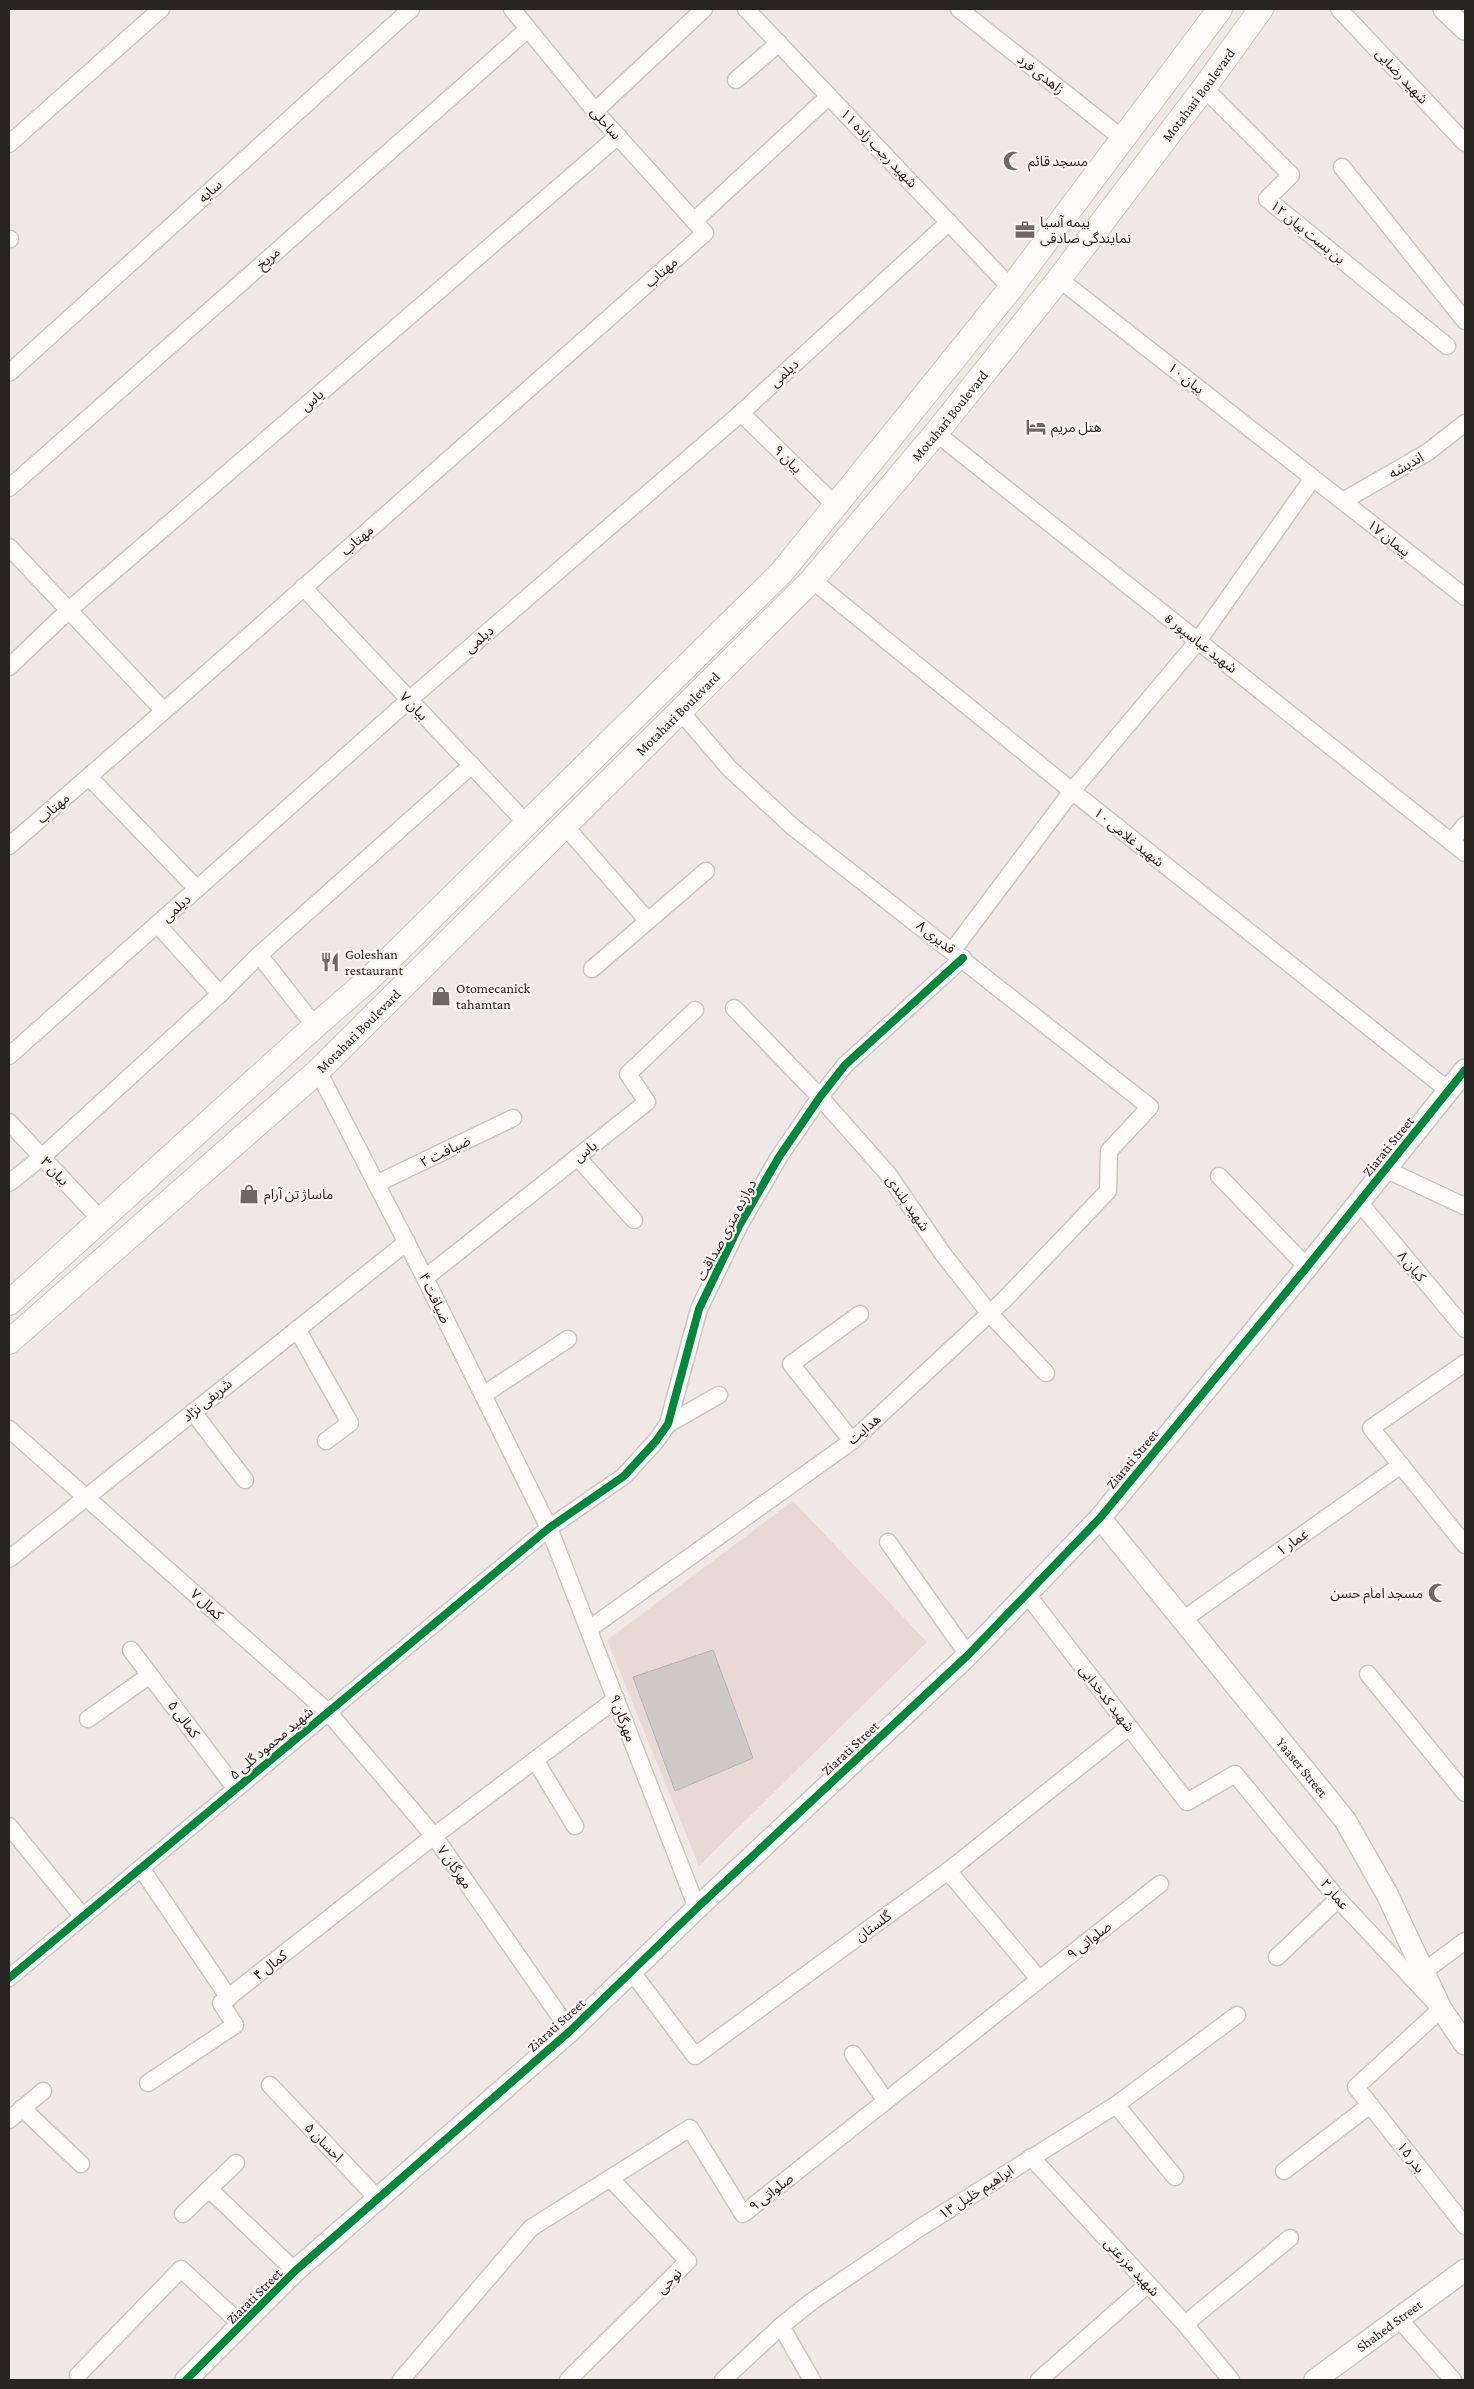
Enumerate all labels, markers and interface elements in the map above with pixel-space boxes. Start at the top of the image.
street label: Motahari Boulevard [1159,45,1238,144]
street label: شهید رضایی [1372,45,1431,107]
street label: زاهدی فرد [1014,51,1068,98]
street label: ساحلی [587,103,624,143]
street label: شهید رجب زاده ۱۱ [837,105,921,191]
mosque icon: مسجد قائم [1002,150,1024,172]
place label: مسجد قائم [1028,153,1088,172]
street label: سایه [195,176,225,206]
street label: بن بست بیان ۱۲ [1267,197,1349,268]
place label: بیمه آسیا نمایندگی صادقی [1040,214,1131,247]
office icon: بیمه آسیا نمایندگی صادقی [1014,219,1036,241]
street label: مریخ [253,244,285,275]
street label: مهتاب [642,254,681,291]
street label: دیلمی [766,356,803,391]
street label: بیان ۱۰ [1164,359,1207,398]
street label: Motahari Boulevard [908,367,991,464]
street label: یاس [297,386,327,415]
hotel icon: هتل مریم [1025,416,1047,438]
place label: هتل مریم [1051,419,1102,438]
street label: بیان ۹ [770,442,806,477]
street label: اندیشه [1386,449,1426,481]
street label: پیمان ۱۷ [1363,516,1414,561]
street label: مهتاب [338,522,377,559]
street label: شهید عباسپور 8 [1160,610,1240,678]
street label: دیلمی [461,622,498,657]
street label: Motahari Boulevard [632,668,723,759]
street label: بیان ۷ [396,688,431,724]
street label: مهتاب [34,790,73,827]
street label: شهید غلامی ۱۰ [1090,804,1167,871]
street label: دیلمی [158,891,195,926]
street label: قدیری ۸ [913,917,959,958]
place label: Goleshan restaurant [345,946,403,978]
restaurant icon: Goleshan restaurant [319,951,341,973]
place label: Otomecanick tahamtan [456,980,530,1012]
street label: Motahari Boulevard [313,985,404,1076]
shop icon: Otomecanick tahamtan [430,985,452,1007]
street label: Ziarati Street [1359,1113,1417,1179]
street label: ضیافت ۲ [417,1132,473,1170]
street label: یاس [570,1137,600,1166]
street label: بیان ۳ [37,1153,72,1189]
street label: شهید بلندی [882,1172,933,1234]
street label: دوازده متری صداقت [693,1176,760,1284]
shop icon: ماساژ تن آرام [238,1183,260,1205]
place label: ماساژ تن آرام [264,1186,333,1205]
street label: کیان ۸ [1394,1247,1430,1285]
street label: ضیافت ۴ [416,1270,454,1326]
street label: شریفی نژاد [179,1375,236,1426]
street label: هدایت [844,1410,884,1448]
street label: Ziarati Street [1103,1426,1162,1492]
street label: عمار ۱ [1273,1525,1311,1559]
mosque icon: مسجد امام حسن [1427,1582,1449,1604]
street label: کمال ۷ [187,1585,227,1624]
place label: مسجد امام حسن [1330,1585,1423,1604]
street label: شهید کدخدایی [1075,1662,1138,1735]
street label: مهرگان ۹ [606,1692,639,1744]
street label: کمالی ۵ [164,1697,203,1742]
street label: شهید محمود گلی ۵ [226,1703,317,1784]
street label: Ziarati Street [818,1717,882,1779]
street label: Yaaser Street [1273,1734,1331,1800]
street label: مهرگان ۷ [433,1842,476,1892]
street label: عمار ۲ [1317,1876,1353,1913]
street label: گلستان [852,1907,895,1945]
street label: صلواتی ۹ [1064,1917,1115,1963]
street label: کمال ۴ [250,1947,291,1984]
street label: Ziarati Street [524,1995,589,2055]
street label: احسان ۵ [301,2119,346,2165]
street label: بدر ۱۵ [1393,2138,1428,2177]
street label: ابراهیم خلیل ۱۳ [936,2162,1018,2225]
street label: صلواتی ۹ [746,2169,797,2215]
street label: شهید مزرعتی [1100,2235,1163,2300]
street label: Ziarati Street [223,2265,285,2327]
street label: نوحی [653,2265,686,2298]
street label: Shahed Street [1353,2296,1425,2355]

